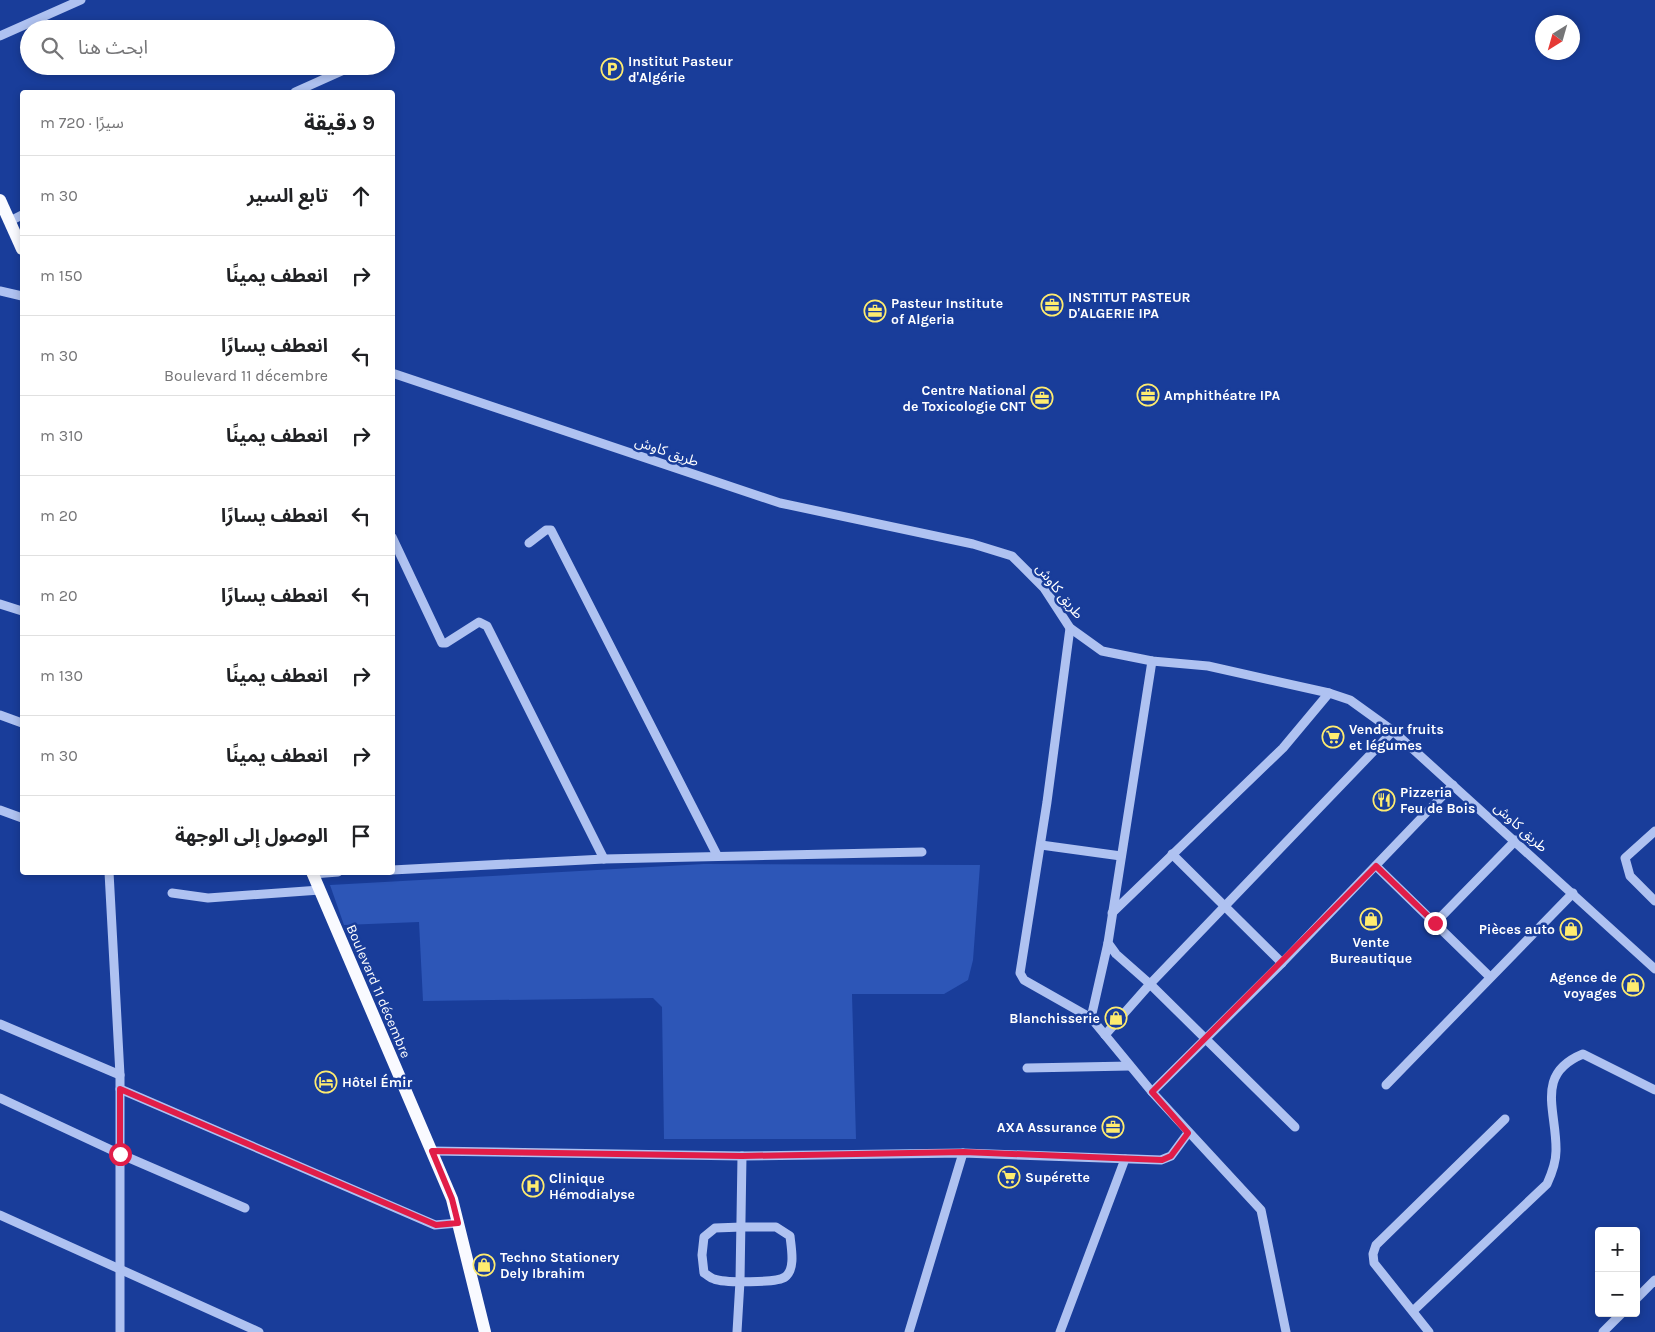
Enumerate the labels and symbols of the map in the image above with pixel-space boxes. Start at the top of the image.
north arrow [1535,15,1580,60]
place label: Institut Pasteur d'Algérie [628,53,733,86]
parking icon: Institut Pasteur d'Algérie [600,57,624,81]
place label: INSTITUT PASTEUR D'ALGERIE IPA [1068,289,1191,322]
office icon: INSTITUT PASTEUR D'ALGERIE IPA [1040,293,1064,317]
place label: Pasteur Institute of Algeria [891,295,1003,328]
office icon: Pasteur Institute of Algeria [863,299,887,323]
place label: Centre National de Toxicologie CNT [902,382,1027,415]
office icon: Amphithéatre IPA [1136,383,1160,407]
office icon: Centre National de Toxicologie CNT [1030,386,1054,410]
place label: Amphithéatre IPA [1164,387,1281,404]
street label: طريق كاوش [632,433,701,471]
street label: طريق كاوش [1031,560,1087,623]
place label: Vendeur fruits et légumes [1349,721,1444,754]
supermarket icon: Vendeur fruits et légumes [1321,725,1345,749]
place label: Pizzeria Feu de Bois [1400,784,1475,817]
restaurant icon: Pizzeria Feu de Bois [1372,788,1396,812]
street label: طريق كاوش [1490,799,1551,857]
shop icon: Vente Bureautique [1359,907,1383,931]
route end [1424,912,1447,935]
shop icon: Pièces auto [1559,917,1583,941]
place label: Pièces auto [1479,921,1555,938]
street label: Boulevard 11 décembre [343,922,414,1061]
place label: Vente Bureautique [1330,934,1412,967]
place label: Agence de voyages [1550,969,1617,1002]
shop icon: Agence de voyages [1621,973,1645,997]
shop icon: Blanchisserie [1104,1006,1128,1030]
place label: Blanchisserie [1009,1010,1100,1027]
hotel icon: Hôtel Émir [314,1070,338,1094]
place label: Hôtel Émir [342,1073,413,1091]
office icon: AXA Assurance [1101,1115,1125,1139]
place label: AXA Assurance [997,1119,1097,1136]
route start [109,1143,132,1166]
supermarket icon: Supérette [997,1165,1021,1189]
place label: Supérette [1025,1169,1090,1186]
place label: Clinique Hémodialyse [549,1170,635,1203]
hospital icon: Clinique Hémodialyse [521,1174,545,1198]
place label: Techno Stationery Dely Ibrahim [500,1249,619,1282]
shop icon: Techno Stationery Dely Ibrahim [472,1253,496,1277]

